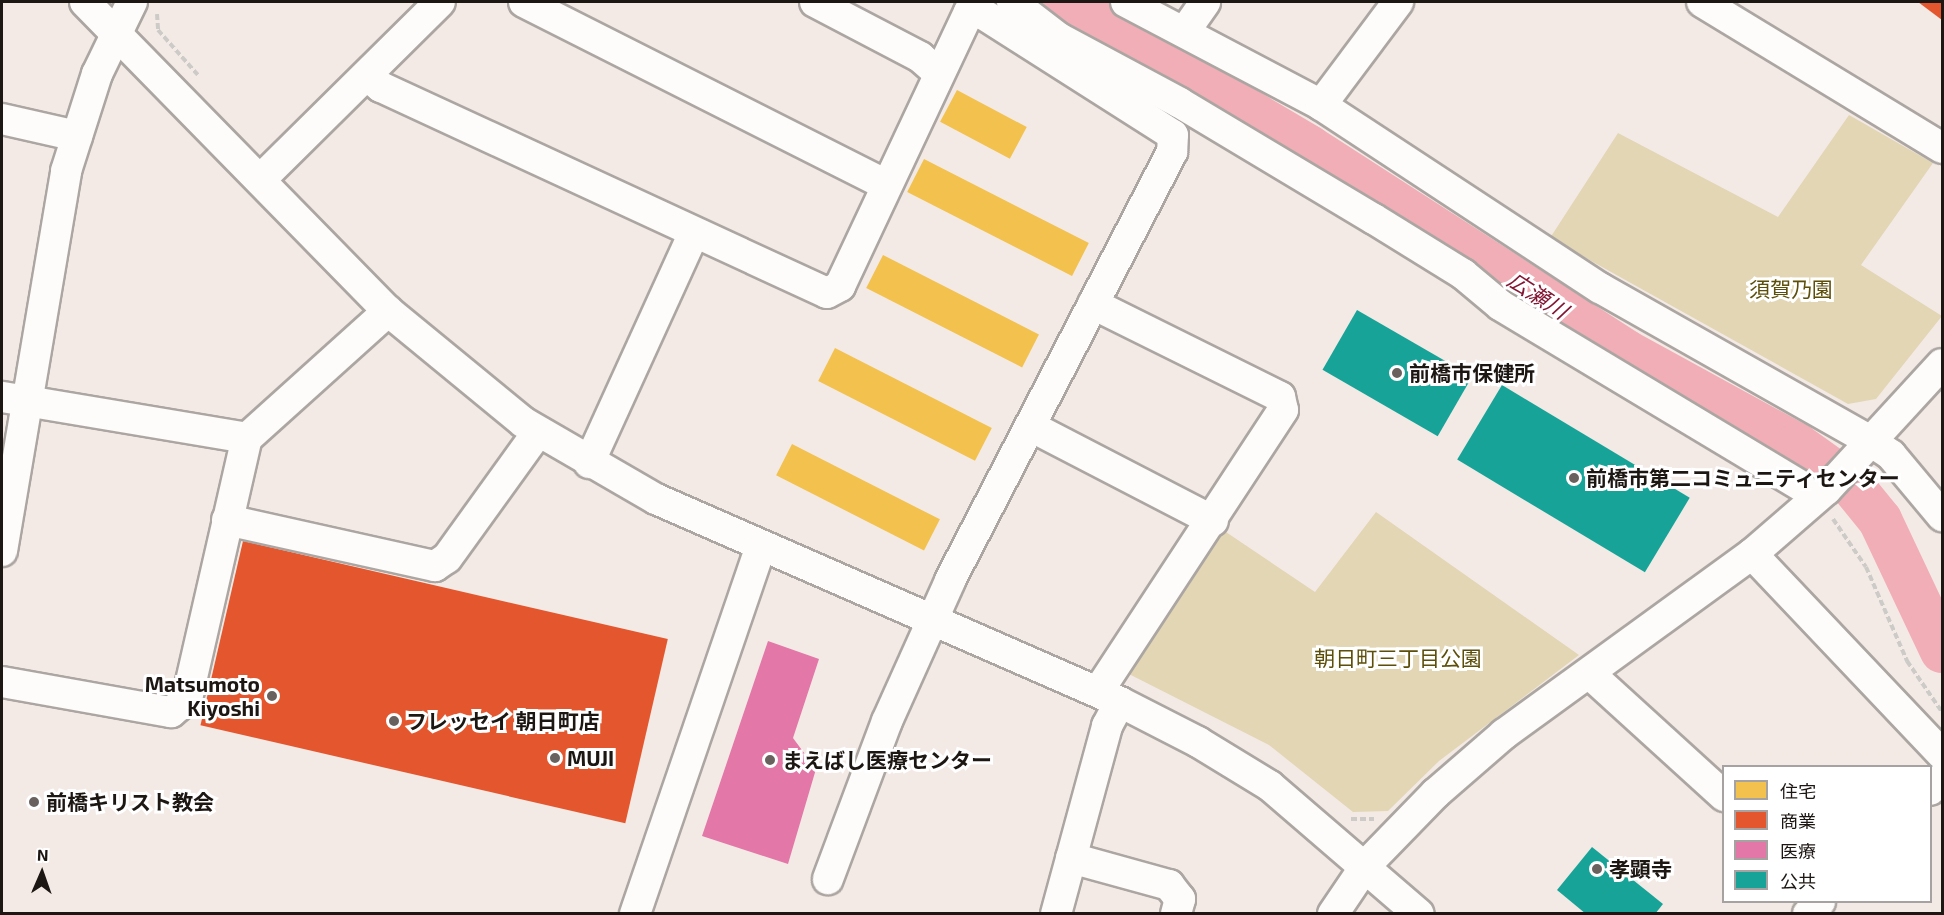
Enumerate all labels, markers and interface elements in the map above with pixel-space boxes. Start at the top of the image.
water label: 広瀬川 [1503,266,1573,324]
park label: 須賀乃園 [1749,276,1833,302]
place label: 前橋市保健所 [1409,360,1535,386]
marker: 前橋市保健所 [1390,366,1404,380]
place label: 前橋市第二コミュニティセンター [1586,465,1901,491]
marker: 前橋市第二コミュニティセンター [1567,471,1581,485]
park label: 朝日町三丁目公園 [1314,645,1482,671]
place label: Matsumoto Kiyoshi [145,671,260,721]
marker: Matsumoto Kiyoshi [265,689,279,703]
place label: フレッセイ 朝日町店 [406,708,600,734]
marker: フレッセイ 朝日町店 [387,714,401,728]
place label: MUJI [567,745,614,771]
place label: まえばし医療センター [782,747,992,773]
marker: MUJI [548,751,562,765]
marker: まえばし医療センター [763,753,777,767]
legend [1722,765,1932,903]
text: 住宅 [1780,780,1816,802]
place label: 前橋キリスト教会 [46,789,214,815]
marker: 前橋キリスト教会 [27,795,41,809]
text: 商業 [1780,810,1816,832]
text: 医療 [1780,840,1816,862]
north arrow [12,843,72,903]
text: N [37,845,49,864]
place label: 孝顕寺 [1609,856,1672,882]
marker: 孝顕寺 [1590,862,1604,876]
text: 公共 [1780,870,1816,892]

